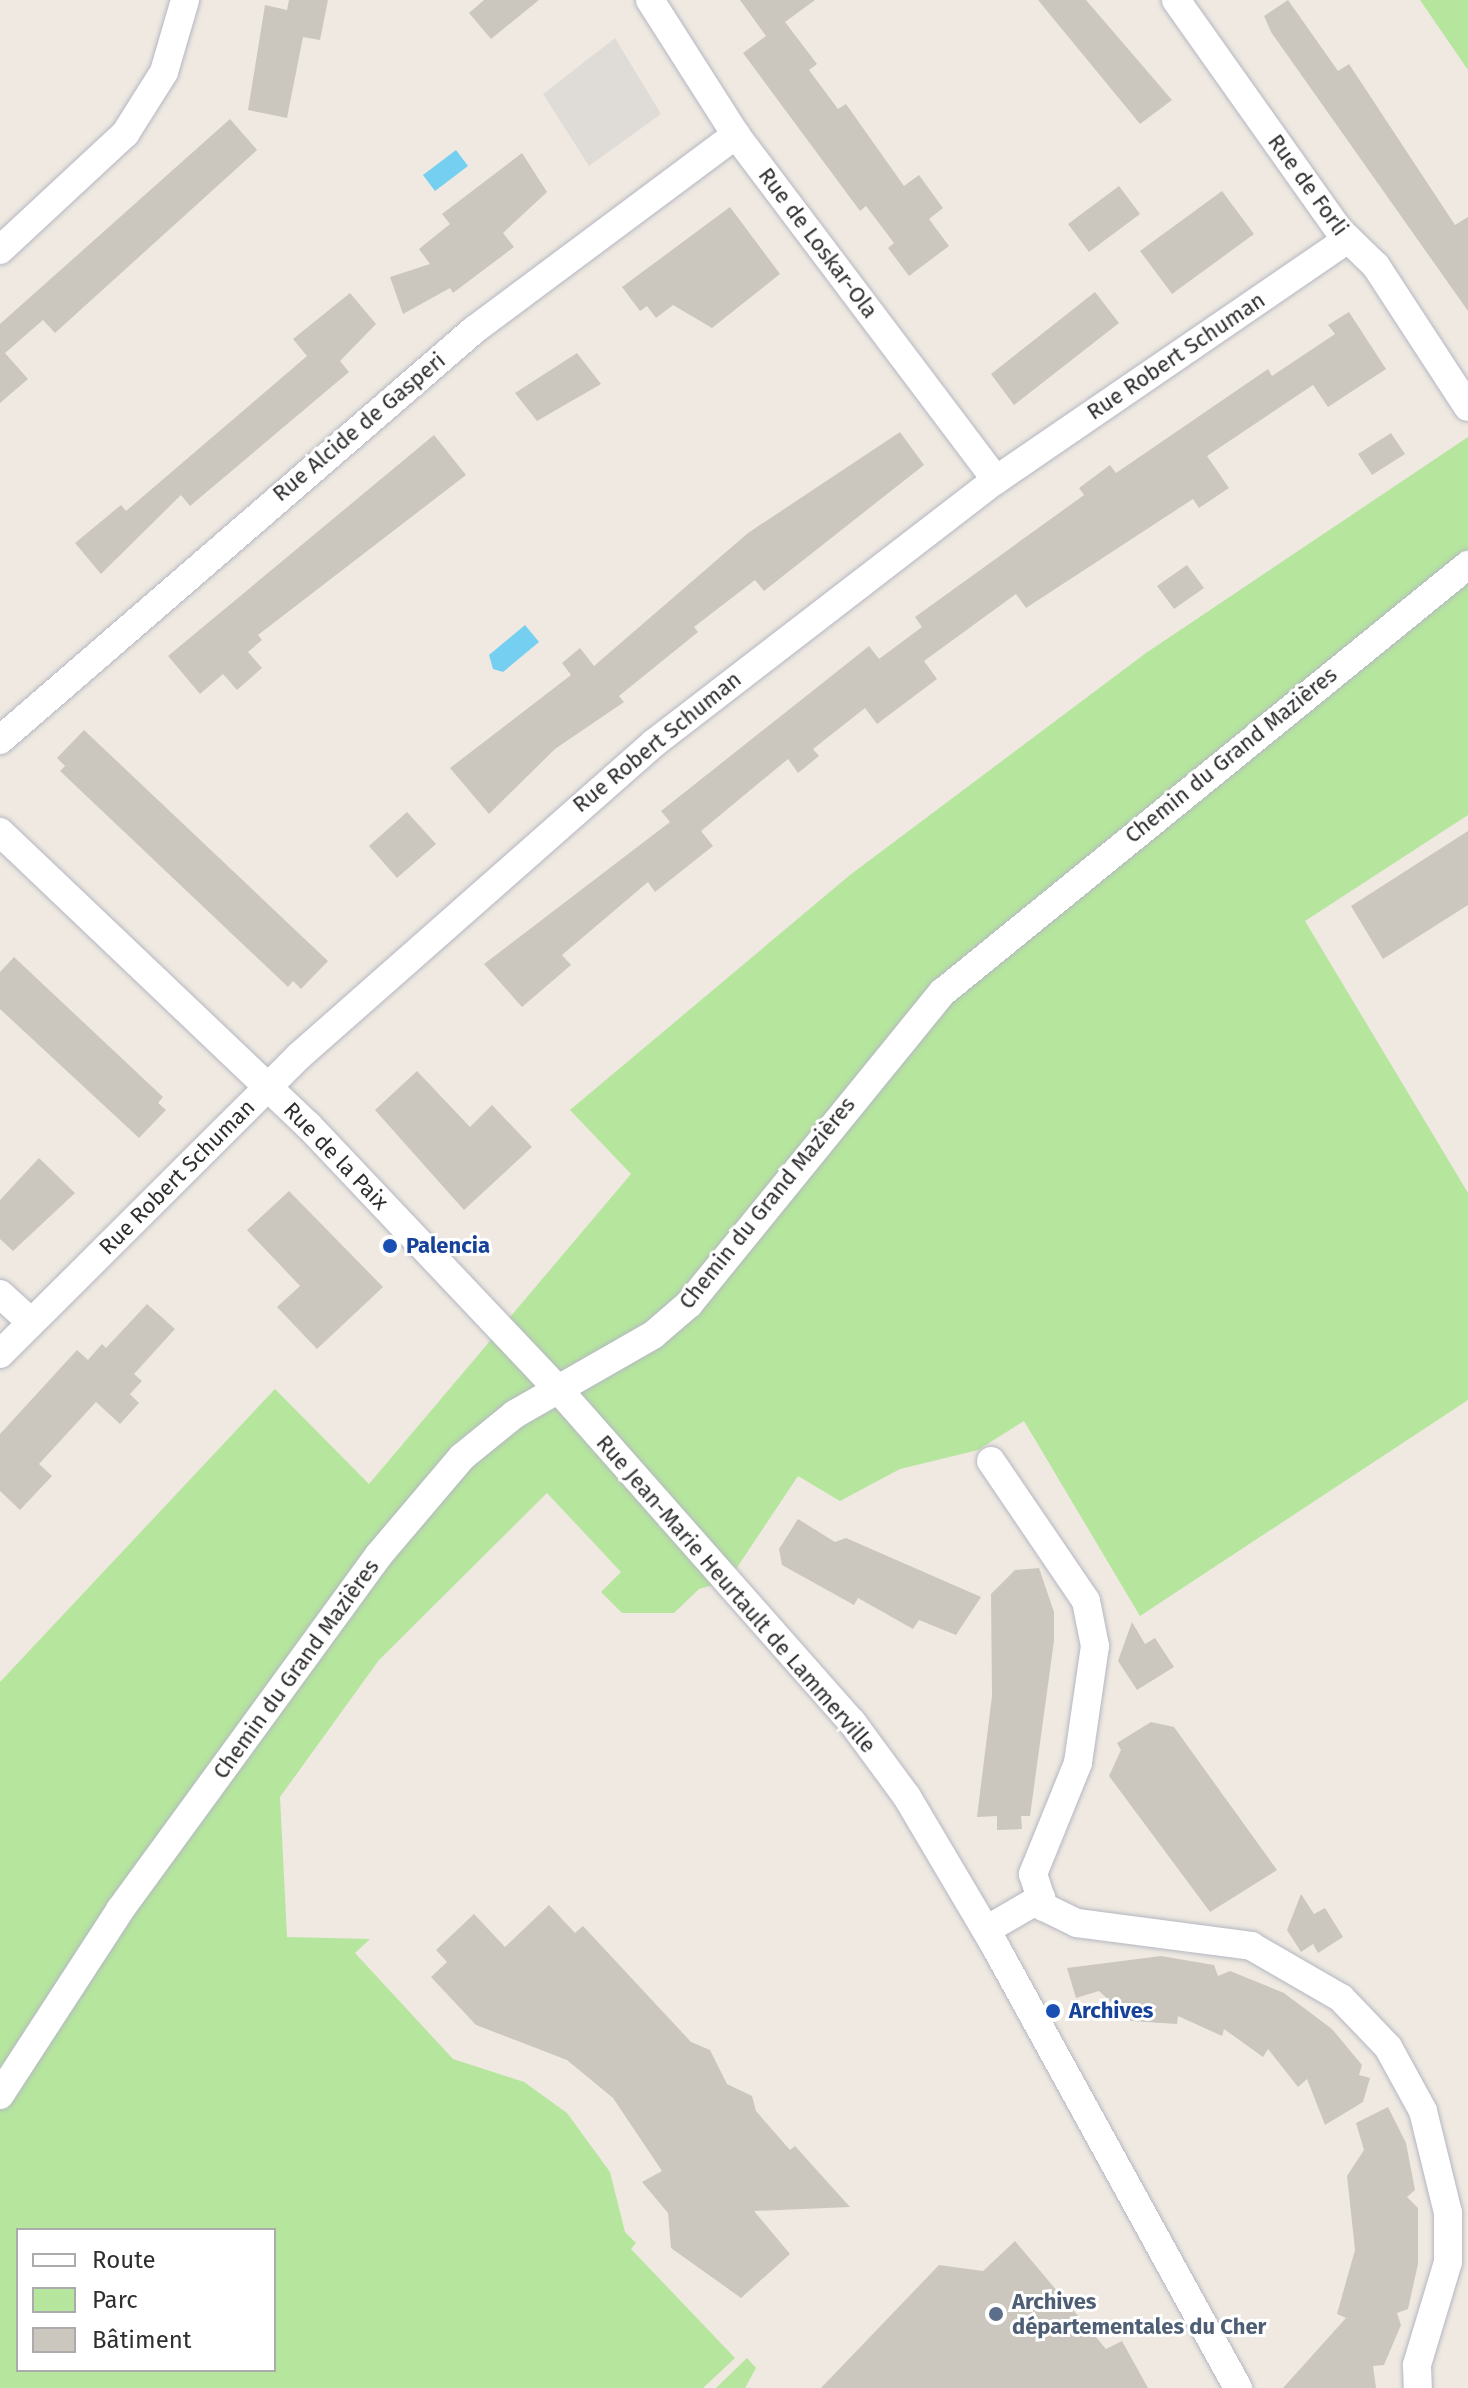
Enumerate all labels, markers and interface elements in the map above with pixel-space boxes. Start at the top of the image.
street label: Rue de Forli [1262,129,1354,241]
street label: Rue de Loskar-Ola [753,163,883,323]
street label: Rue Robert Schuman [1082,287,1270,425]
street label: Rue Alcide de Gasperi [267,347,451,507]
street label: Chemin du Grand Mazières [1120,661,1342,849]
street label: Rue Robert Schuman [567,666,747,818]
street label: Chemin du Grand Mazières [673,1092,861,1314]
street label: Rue Robert Schuman [94,1094,260,1260]
street label: Rue de la Paix [278,1097,394,1215]
place label: Palencia [406,1233,490,1259]
marker: Palencia [381,1237,399,1255]
street label: Rue Jean-Marie Heurtault de Lammerville [591,1430,881,1758]
street label: Chemin du Grand Mazières [207,1554,385,1784]
place label: Archives [1069,1998,1153,2024]
marker: Archives [1044,2002,1062,2020]
legend [16,2228,276,2372]
text: Route [92,2246,156,2274]
text: Parc [92,2286,138,2314]
place label: Archives départementales du Cher [1012,2288,1266,2340]
marker: Archives départementales du Cher [987,2305,1005,2323]
text: Bâtiment [92,2326,191,2354]

